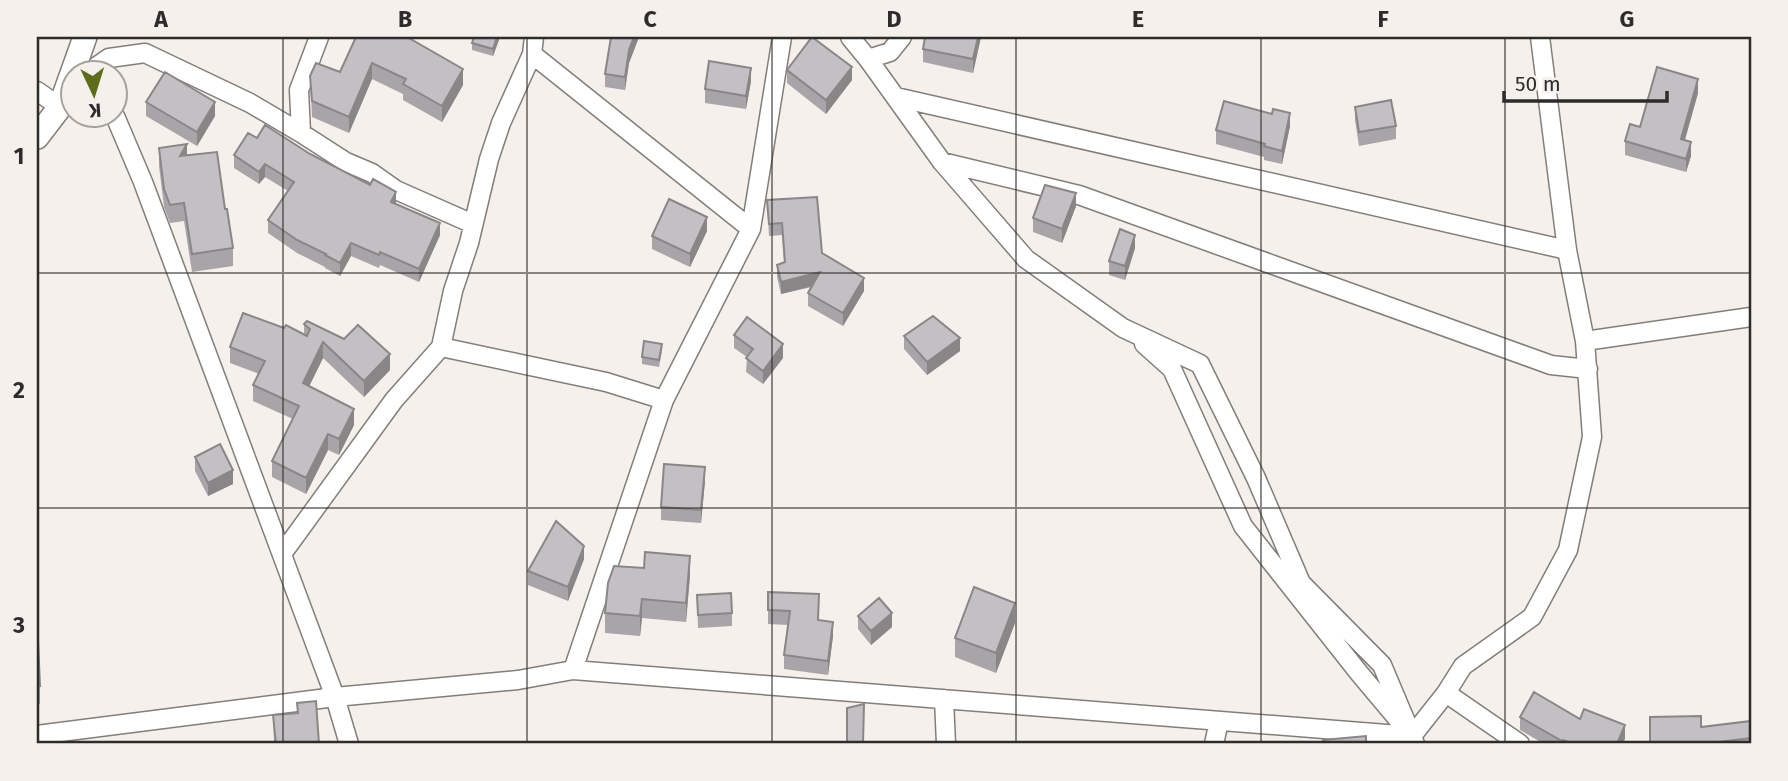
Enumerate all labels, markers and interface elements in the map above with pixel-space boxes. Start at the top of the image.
text: A [153,5,168,33]
text: B [398,5,412,33]
text: C [643,5,657,33]
text: D [887,5,902,33]
text: E [1132,5,1144,33]
text: F [1377,5,1389,33]
text: G [1620,5,1634,33]
north arrow [60,60,130,130]
scale bar [1504,60,1667,104]
text: 50 m [1515,71,1561,97]
text: K [87,99,102,122]
text: 1 [14,142,24,170]
text: 2 [13,376,25,404]
text: 3 [12,611,25,639]

